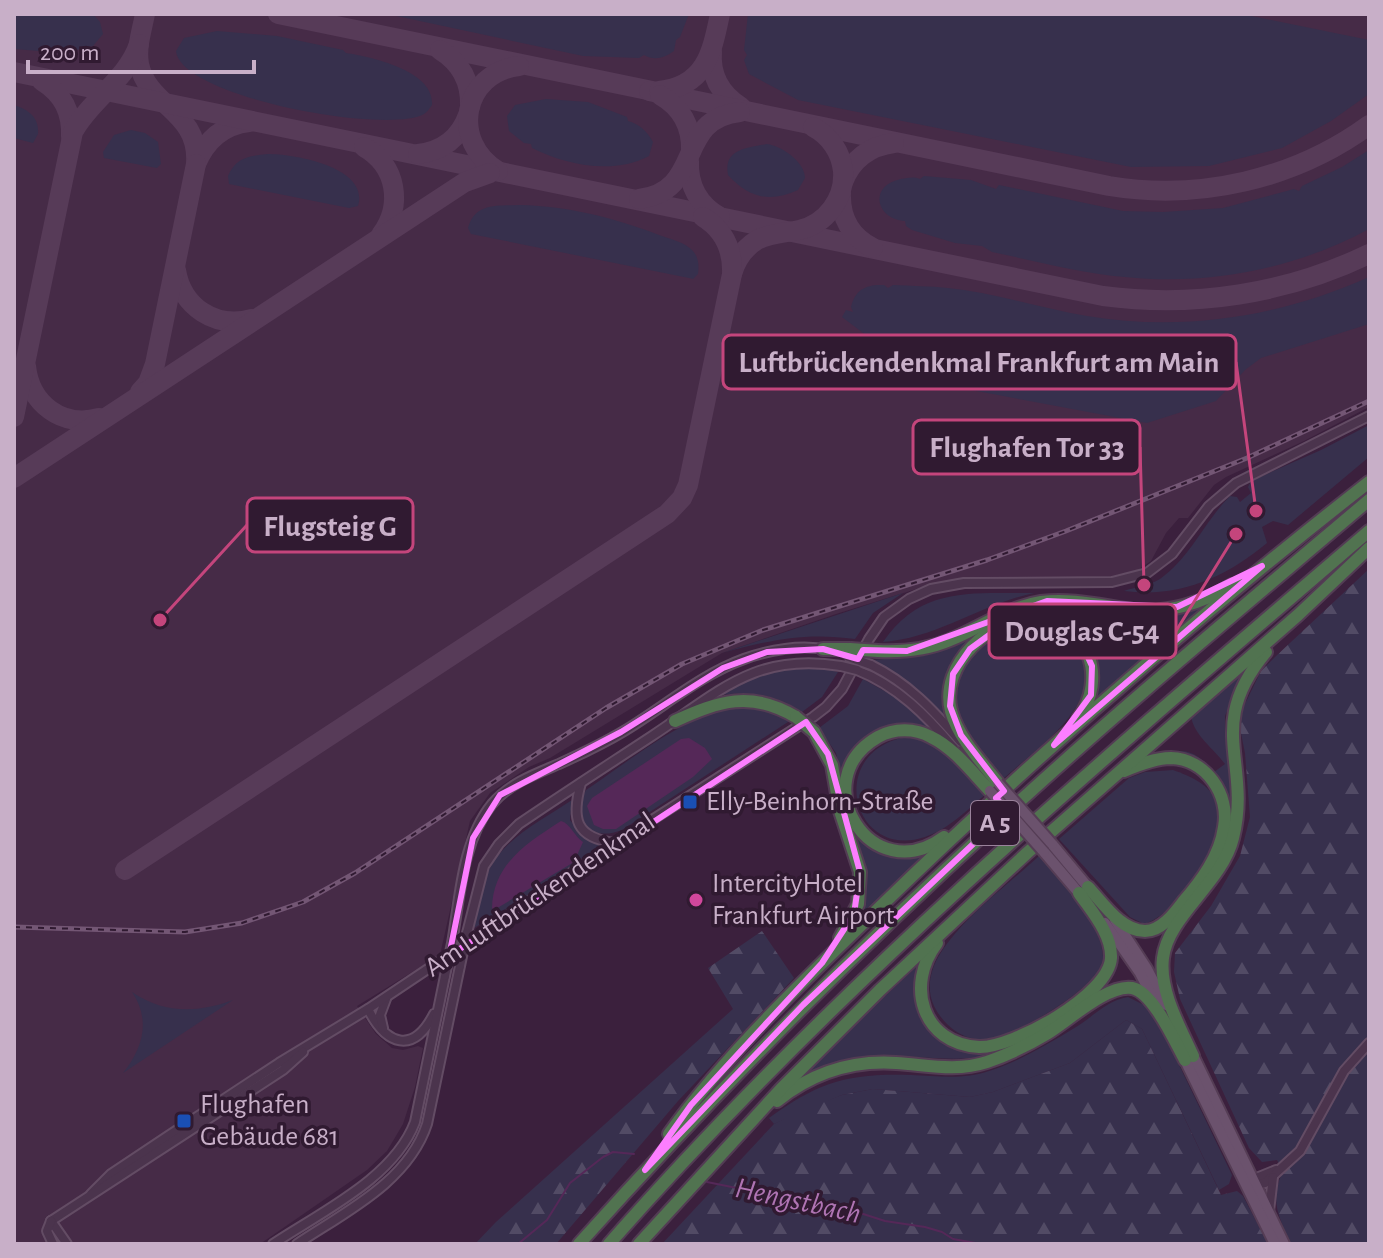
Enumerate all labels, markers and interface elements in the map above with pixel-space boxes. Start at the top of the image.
scale bar [28,24,254,74]
text: 200 m [40,41,99,65]
callout: Luftbrückendenkmal Frankfurt am Main [723,335,1236,389]
text: Luftbrückendenkmal Frankfurt am Main [739,348,1219,378]
callout: Flughafen Tor 33 [913,420,1140,474]
text: Flughafen Tor 33 [929,433,1125,463]
callout: Flugsteig G [247,498,413,552]
text: Flugsteig G [263,512,397,542]
callout: Douglas C-54 [989,604,1176,658]
text: Douglas C-54 [1004,617,1160,647]
place label: Elly-Beinhorn-Straße [706,788,933,816]
marker: Elly-Beinhorn-Straße [681,793,699,811]
road number: A 5 [971,801,1019,845]
street label: Am Luftbrückendenkmal [420,808,660,982]
place label: IntercityHotel Frankfurt Airport [712,870,895,930]
marker: IntercityHotel Frankfurt Airport [687,891,705,909]
place label: Flughafen Gebäude 681 [200,1091,339,1151]
marker: Flughafen Gebäude 681 [175,1112,193,1130]
water label: Hengstbach [732,1173,864,1229]

